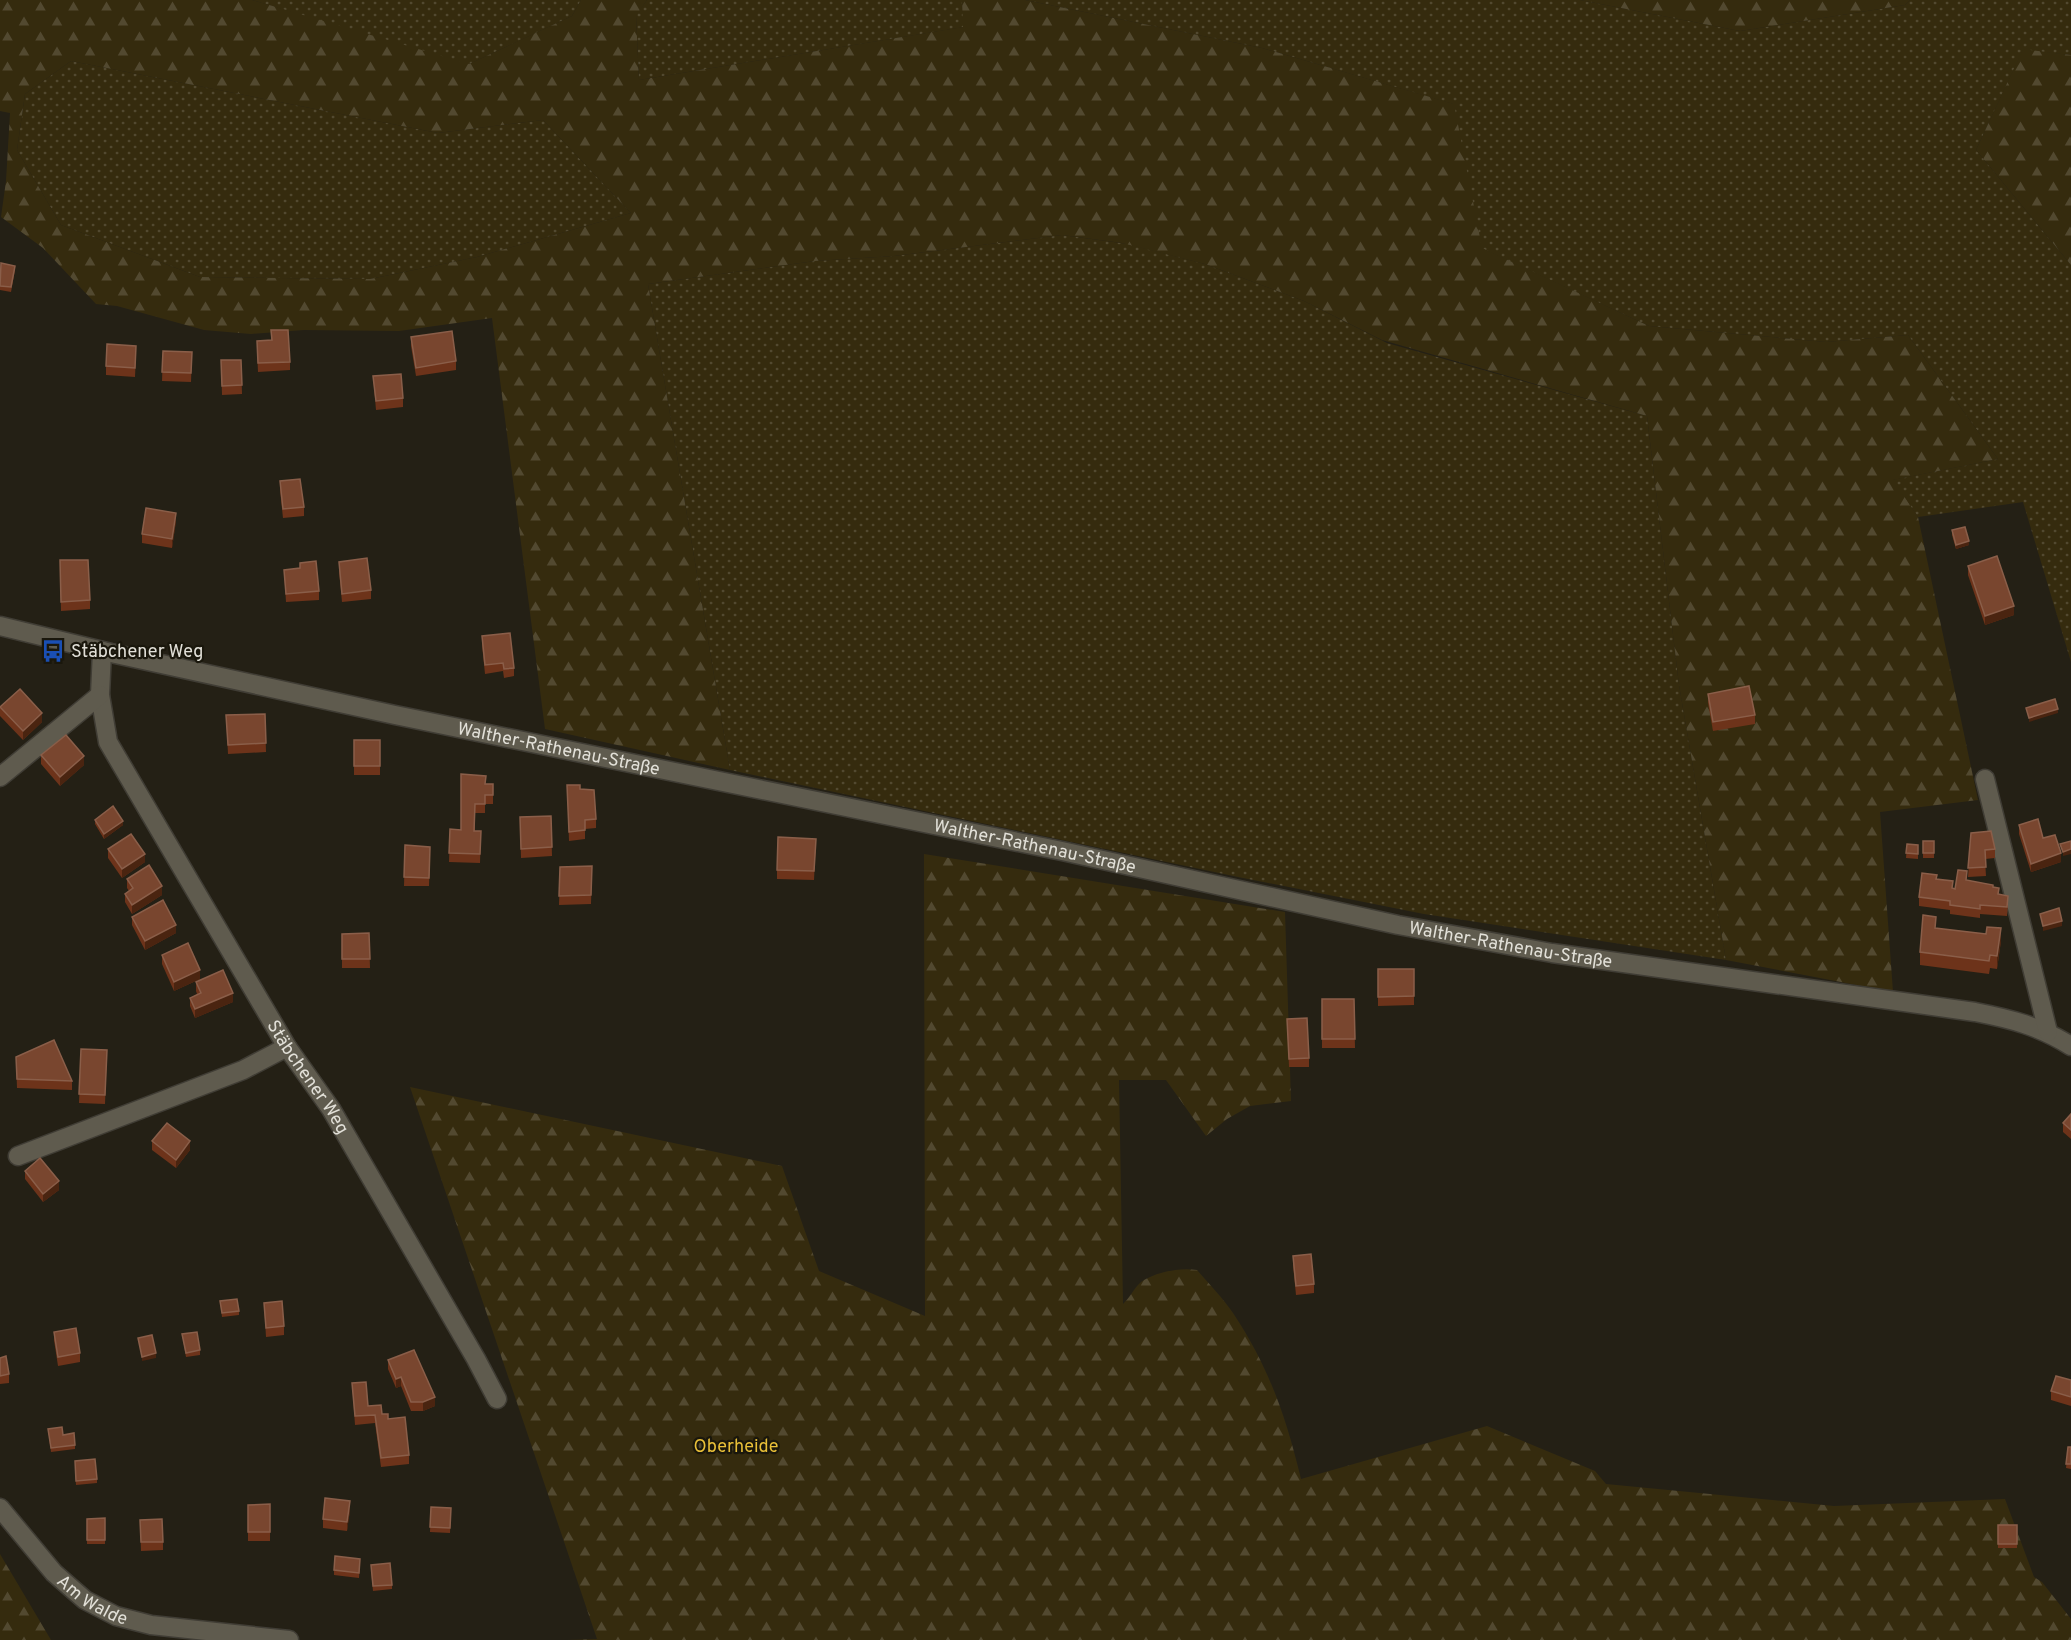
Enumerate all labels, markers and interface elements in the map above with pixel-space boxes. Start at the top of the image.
bus stop icon: Stäbchener Weg [40,638,66,664]
place label: Stäbchener Weg [71,641,203,664]
street label: Walther-Rathenau-Straße [455,718,662,782]
street label: Walther-Rathenau-Straße [931,815,1138,880]
street label: Walther-Rathenau-Straße [1407,917,1614,974]
street label: Stäbchener Weg [261,1016,353,1139]
park label: Oberheide [694,1436,778,1459]
street label: Am Walde [51,1570,130,1631]

